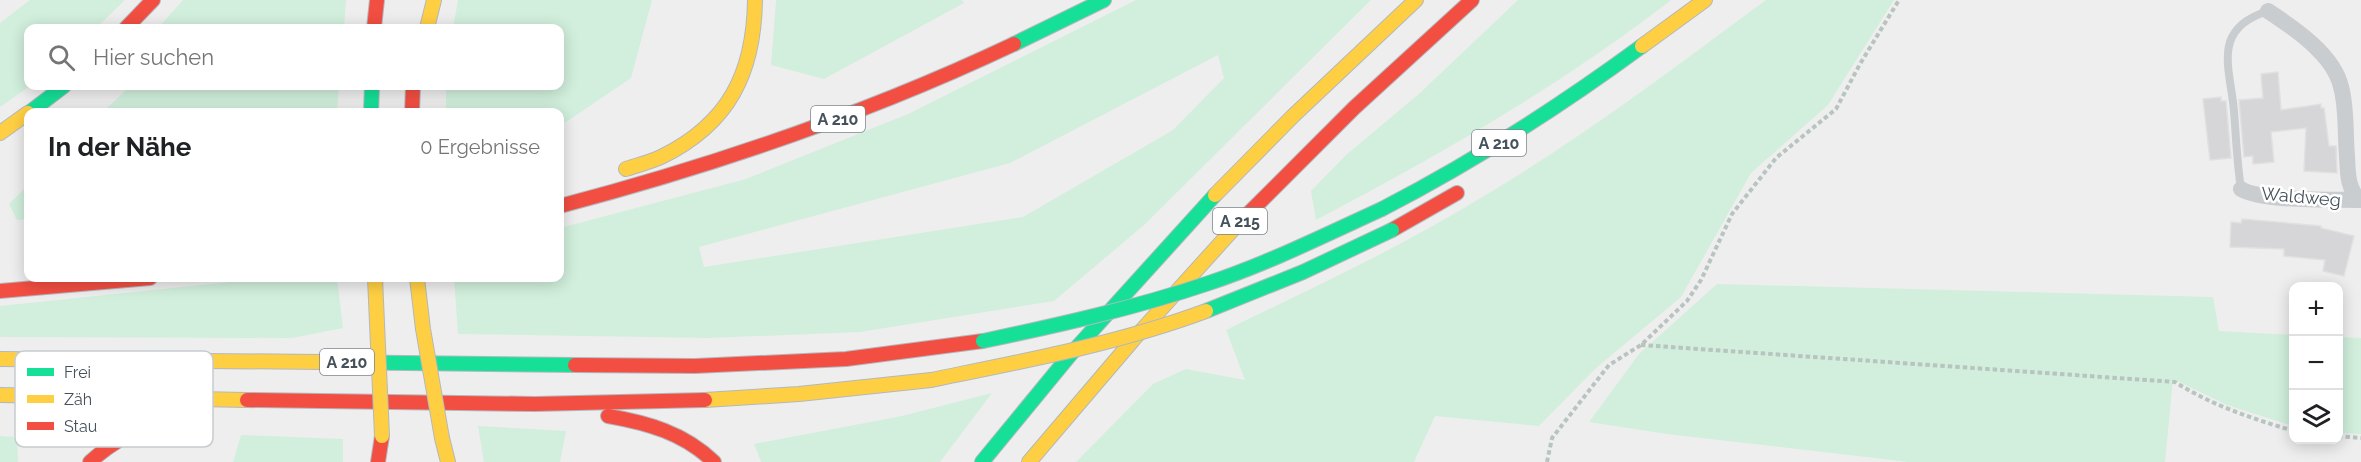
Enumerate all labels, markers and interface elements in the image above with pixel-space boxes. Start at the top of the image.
search box [24,24,564,90]
icon: search [45,41,78,74]
text: Hier suchen [93,44,214,70]
road number: A 210 [811,106,865,132]
road number: A 210 [1472,130,1526,156]
text: In der Nähe [48,132,191,162]
text: 0 Ergebnisse [420,135,540,159]
street label: Waldweg [2260,183,2342,210]
road number: A 215 [1213,208,1267,234]
map controls [2289,282,2343,444]
button: + [2289,282,2343,336]
button: − [2289,336,2343,390]
road number: A 210 [320,349,374,375]
legend [15,351,213,447]
text: Frei [64,363,91,382]
text: Zäh [64,390,92,409]
button: layers [2289,390,2343,444]
text: Stau [64,417,97,436]

